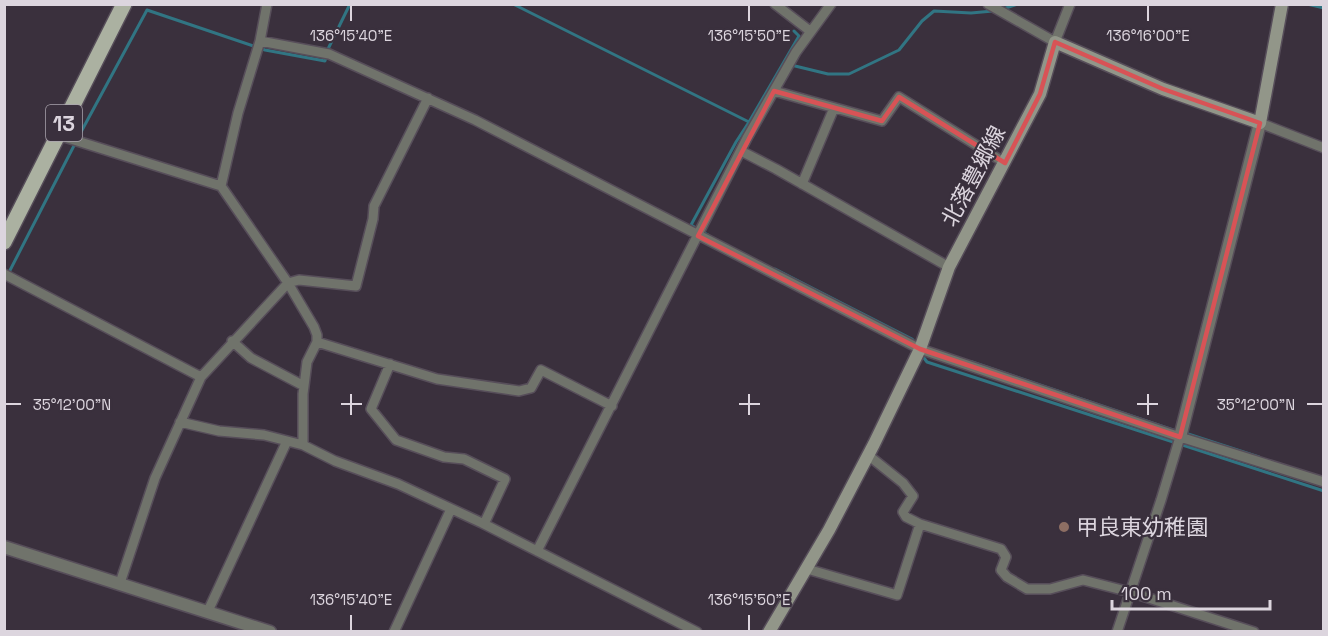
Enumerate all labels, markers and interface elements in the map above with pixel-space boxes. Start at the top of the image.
text: 136°15'40"E [310,26,392,45]
text: 136°15'50"E [708,26,790,45]
text: 136°16'00"E [1106,26,1190,45]
road number: 13 [46,105,82,141]
street label: 北落豊郷線 [935,121,1011,231]
text: 35°12'00"N [33,395,111,414]
text: 35°12'00"N [1217,395,1295,414]
place label: 甲良東幼稚園 [1076,513,1208,541]
marker: 甲良東幼稚園 [1057,520,1071,534]
scale bar [1112,573,1270,611]
text: 100 m [1121,582,1172,605]
text: 136°15'40"E [310,590,392,609]
text: 136°15'50"E [708,590,790,609]

